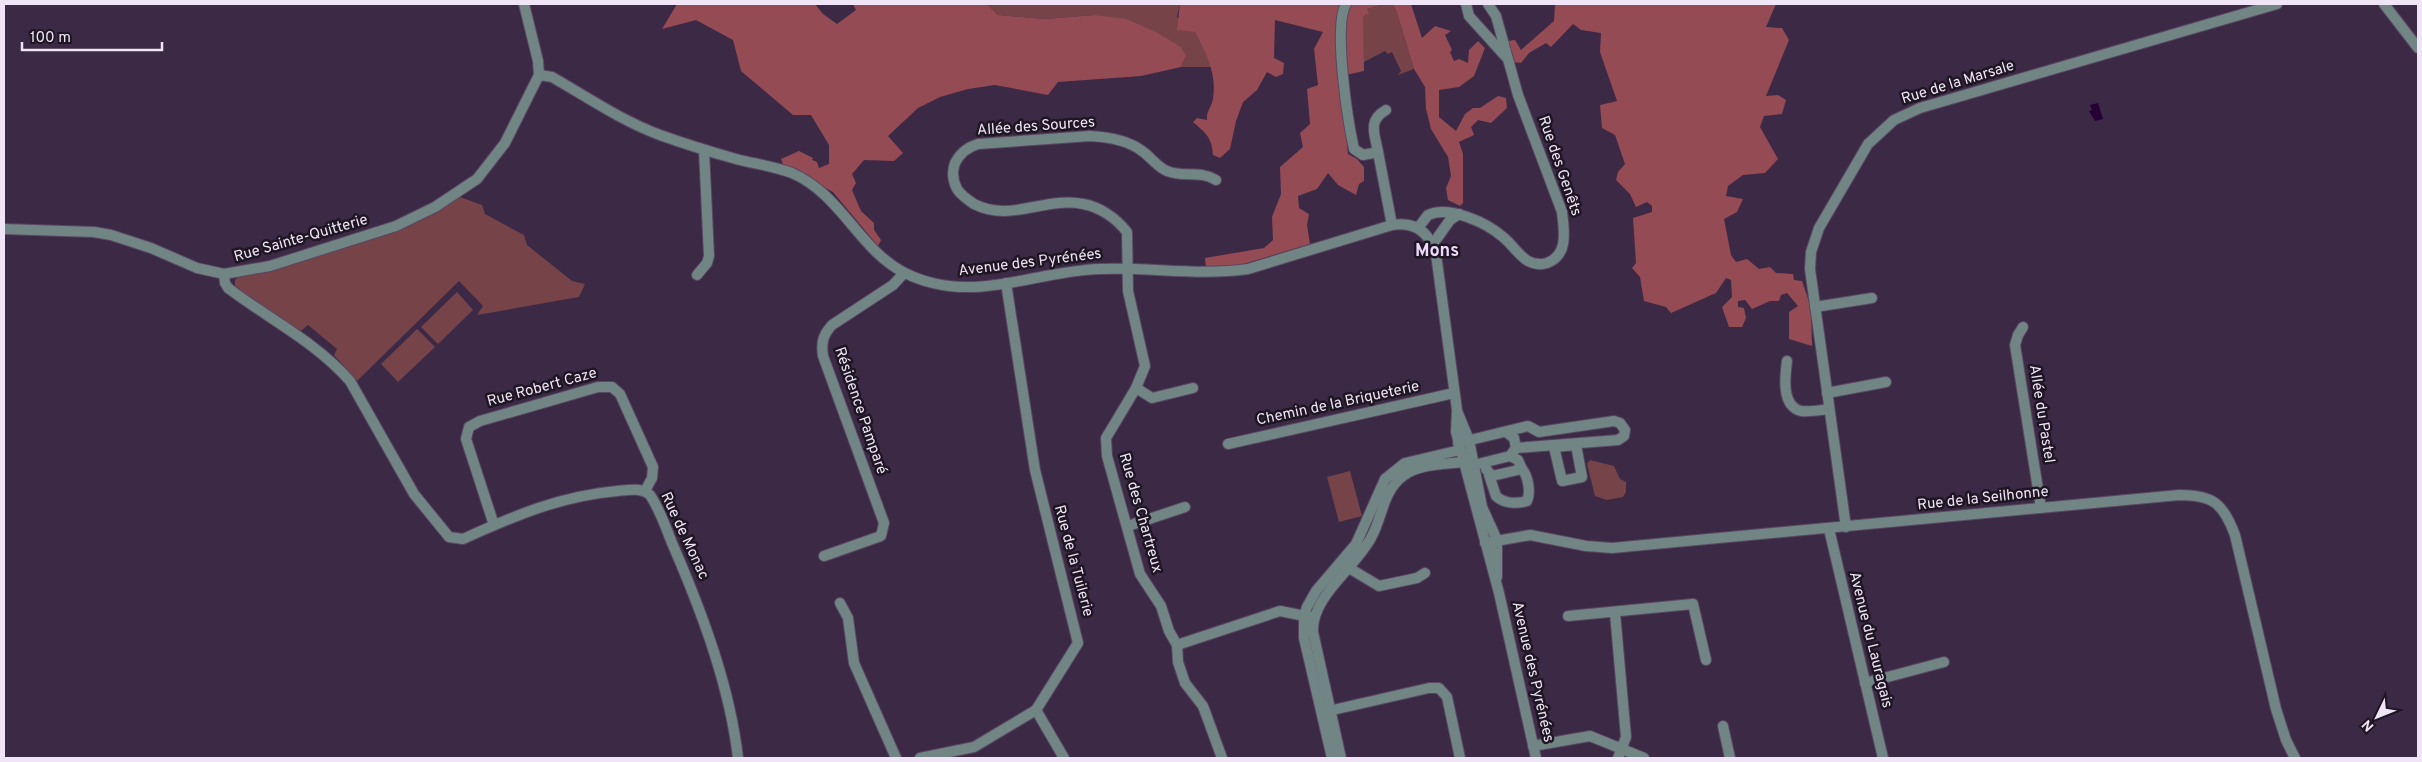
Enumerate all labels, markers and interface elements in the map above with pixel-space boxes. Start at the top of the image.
scale bar [22,20,162,52]
text: 100 m [30,29,71,48]
street label: Rue de la Marsale [1899,57,2017,109]
street label: Allée des Sources [976,113,1096,141]
street label: Rue des Genêts [1533,113,1585,219]
street label: Rue Sainte-Quitterie [232,211,370,267]
district label: Mons [1415,240,1459,263]
street label: Avenue des Pyrénées [957,245,1103,281]
street label: Résidence Pamparé [829,345,891,477]
street label: Allée du Pastel [2024,363,2058,465]
street label: Rue Robert Caze [485,364,599,412]
street label: Chemin de la Briqueterie [1255,377,1421,431]
street label: Rue des Chartreux [1114,451,1166,575]
street label: Rue de la Seilhonne [1916,483,2050,515]
street label: Rue de Monac [655,489,713,583]
street label: Rue de la Tuilerie [1049,503,1097,619]
street label: Avenue du Lauragais [1844,570,1896,710]
street label: Avenue des Pyrénées [1507,600,1557,744]
north arrow [2352,692,2402,742]
text: N [2359,715,2378,734]

